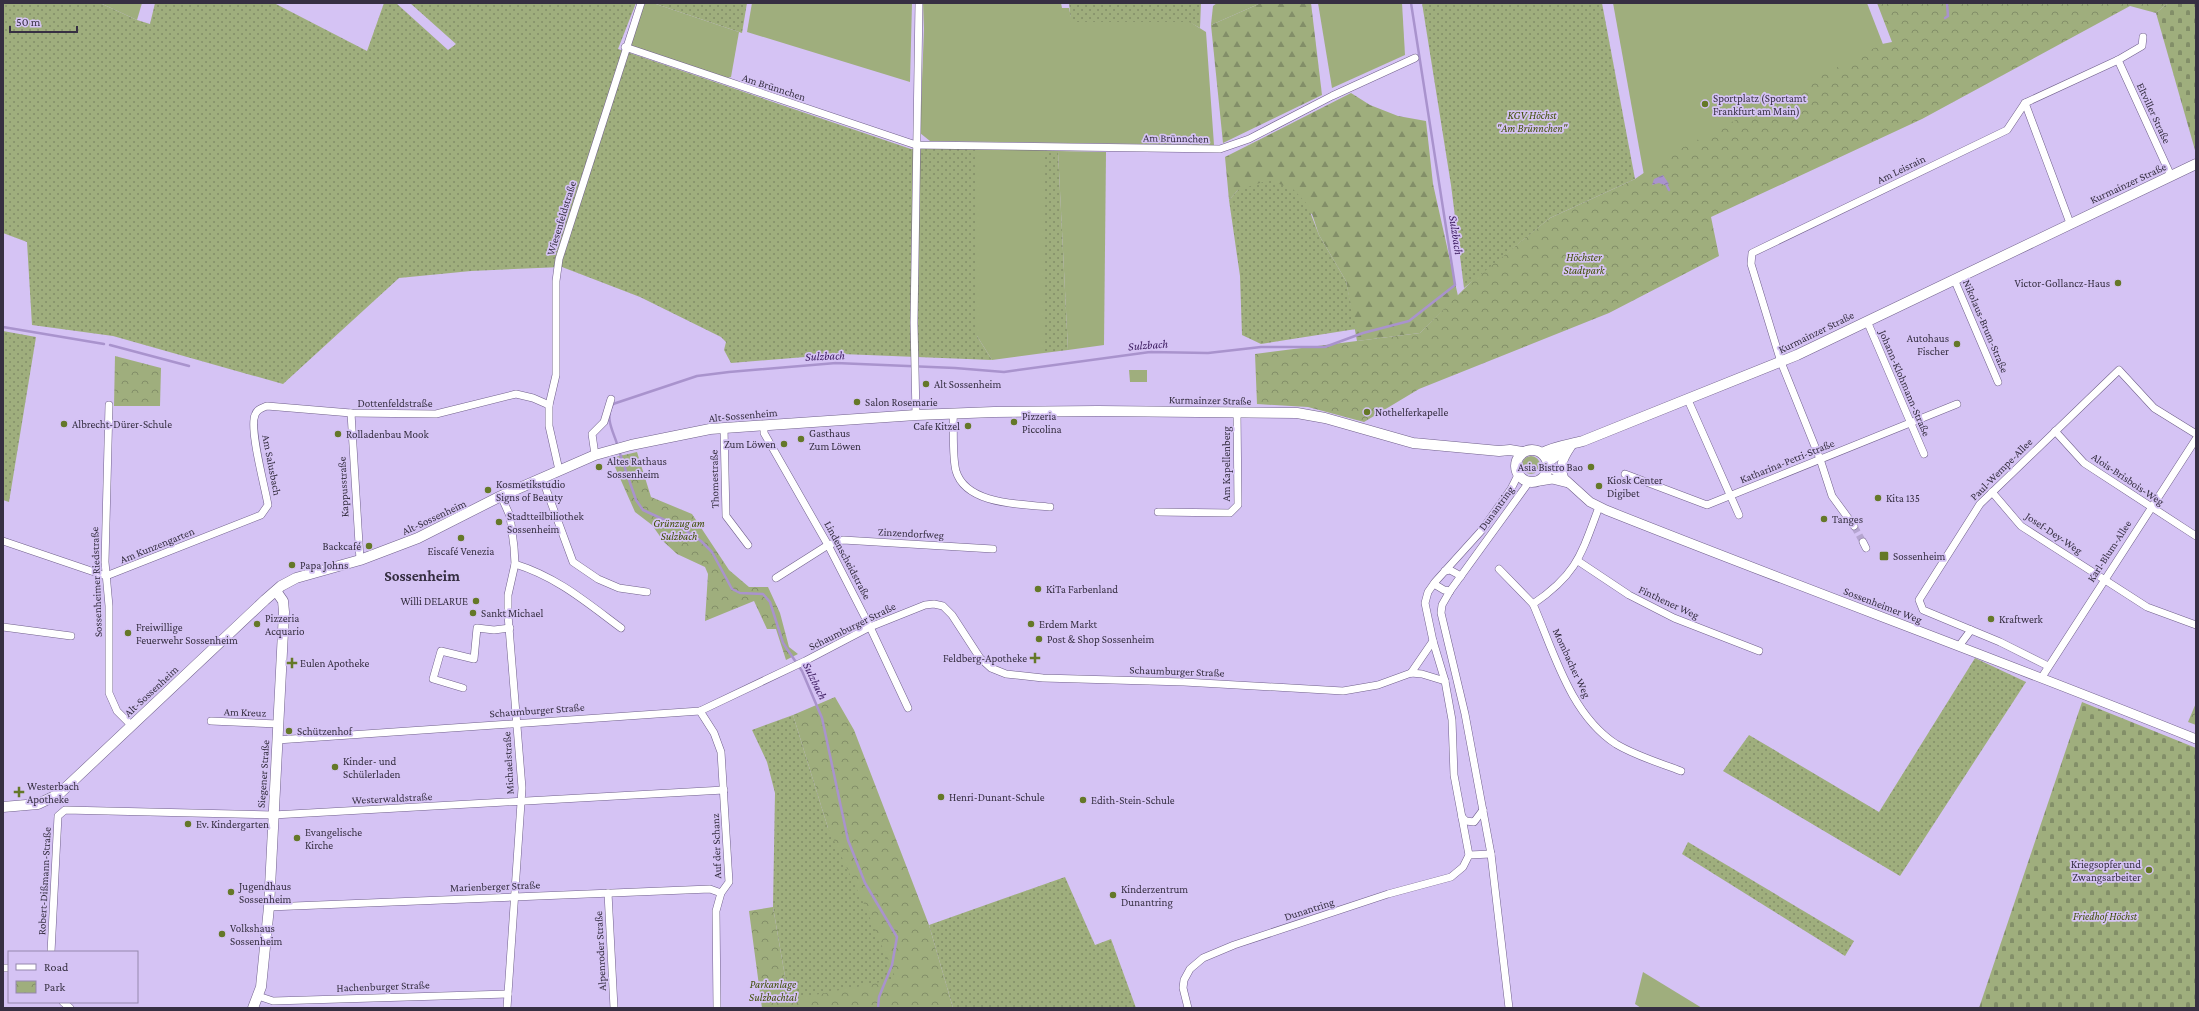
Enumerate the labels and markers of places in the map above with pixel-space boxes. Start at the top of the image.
place label: Sportplatz (Sportamt Frankfurt am Main) [1713,92,1807,118]
marker: Sportplatz (Sportamt Frankfurt am Main) [1700,99,1710,109]
place label: Victor-Gollancz-Haus [2015,277,2110,289]
marker: Victor-Gollancz-Haus [2113,278,2123,288]
place label: Autohaus Fischer [1907,332,1949,357]
marker: Autohaus Fischer [1952,339,1962,349]
place label: Alt Sossenheim [934,378,1001,390]
marker: Alt Sossenheim [921,379,931,389]
place label: Salon Rosemarie [865,396,938,408]
marker: Salon Rosemarie [852,397,862,407]
place label: Nothelferkapelle [1375,406,1448,419]
marker: Nothelferkapelle [1362,407,1372,417]
place label: Pizzeria Piccolina [1022,410,1062,435]
marker: Pizzeria Piccolina [1009,417,1019,427]
place label: Albrecht-Dürer-Schule [72,418,172,430]
marker: Albrecht-Dürer-Schule [59,419,69,429]
place label: Cafe Kitzel [913,420,960,432]
marker: Cafe Kitzel [963,421,973,431]
place label: Gasthaus Zum Löwen [809,427,861,452]
place label: Rolladenbau Mook [346,428,430,440]
marker: Rolladenbau Mook [333,429,343,439]
marker: Gasthaus Zum Löwen [796,434,806,444]
place label: Zum Löwen [724,438,776,450]
marker: Zum Löwen [779,439,789,449]
place label: Altes Rathaus Sossenheim [607,455,667,480]
place label: Asia Bistro Bao [1518,461,1584,473]
marker: Altes Rathaus Sossenheim [594,462,604,472]
marker: Asia Bistro Bao [1586,462,1596,472]
place label: Kiosk Center Digibet [1607,474,1663,500]
place label: Kosmetikstudio Signs of Beauty [496,478,566,504]
marker: Kiosk Center Digibet [1594,481,1604,491]
marker: Kosmetikstudio Signs of Beauty [483,485,493,495]
place label: Kita 135 [1886,492,1920,504]
marker: Kita 135 [1873,493,1883,503]
place label: Stadtteilbiliothek Sossenheim [507,510,585,535]
place label: Tanges [1832,513,1863,526]
marker: Tanges [1819,514,1829,524]
marker: Stadtteilbiliothek Sossenheim [494,517,504,527]
marker: Eiscafé Venezia [456,533,466,543]
place label: Backcafé [323,540,361,552]
marker: Backcafé [364,541,374,551]
place label: Eiscafé Venezia [428,545,494,557]
marker: Sossenheim [1878,550,1890,562]
place label: Sossenheim [1893,550,1946,562]
place label: Papa Johns [300,559,348,572]
marker: Papa Johns [287,560,297,570]
place label: KiTa Farbenland [1046,583,1118,595]
marker: KiTa Farbenland [1033,584,1043,594]
place label: Willi DELARUE [400,595,468,607]
marker: Willi DELARUE [471,596,481,606]
place label: Sankt Michael [481,607,543,619]
marker: Sankt Michael [468,608,478,618]
place label: Pizzeria Acquario [265,612,305,638]
place label: Kraftwerk [1999,613,2044,625]
marker: Kraftwerk [1986,614,1996,624]
place label: Erdem Markt [1039,618,1097,630]
marker: Pizzeria Acquario [252,619,262,629]
marker: Erdem Markt [1026,619,1036,629]
place label: Freiwillige Feuerwehr Sossenheim [136,621,238,646]
marker: Freiwillige Feuerwehr Sossenheim [123,628,133,638]
place label: Post & Shop Sossenheim [1047,633,1154,646]
marker: Post & Shop Sossenheim [1034,634,1044,644]
place label: Feldberg-Apotheke [943,652,1027,665]
marker: Feldberg-Apotheke [1030,653,1040,663]
place label: Eulen Apotheke [300,657,369,670]
marker: Eulen Apotheke [287,658,297,668]
place label: Schützenhof [297,725,353,737]
marker: Schützenhof [284,726,294,736]
place label: Kinder- und Schülerladen [343,755,401,780]
marker: Kinder- und Schülerladen [330,762,340,772]
place label: Westerbach Apotheke [27,780,79,806]
marker: Westerbach Apotheke [14,787,24,797]
place label: Henri-Dunant-Schule [949,791,1045,803]
marker: Henri-Dunant-Schule [936,792,946,802]
place label: Edith-Stein-Schule [1091,794,1175,806]
marker: Edith-Stein-Schule [1078,795,1088,805]
place label: Ev. Kindergarten [196,818,269,831]
marker: Ev. Kindergarten [183,819,193,829]
place label: Evangelische Kirche [305,826,362,851]
marker: Evangelische Kirche [292,833,302,843]
place label: Kriegsopfer und Zwangsarbeiter [2071,858,2141,884]
marker: Kriegsopfer und Zwangsarbeiter [2144,865,2154,875]
place label: Jugendhaus Sossenheim [238,880,292,905]
place label: Kinderzentrum Dunantring [1121,883,1188,909]
marker: Jugendhaus Sossenheim [226,887,236,897]
marker: Kinderzentrum Dunantring [1108,890,1118,900]
place label: Volkshaus Sossenheim [230,922,283,947]
marker: Volkshaus Sossenheim [217,929,227,939]

